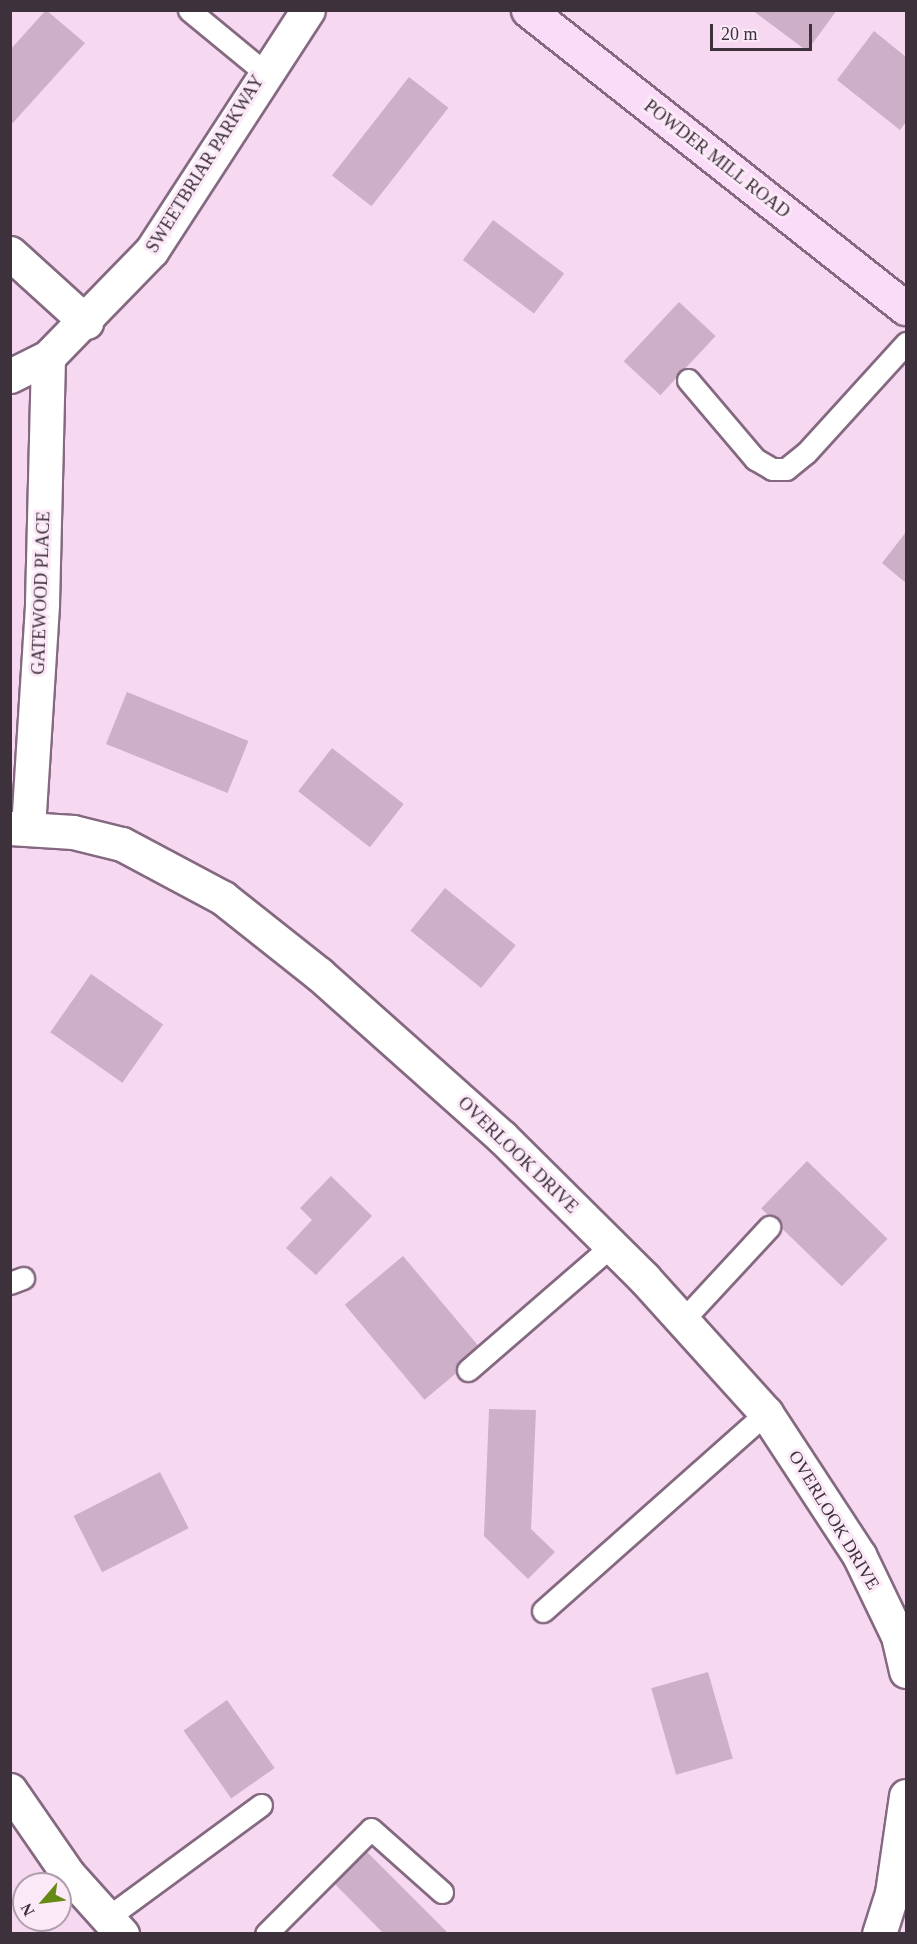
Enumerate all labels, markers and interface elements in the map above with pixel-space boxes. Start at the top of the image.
scale bar [713,12,815,50]
text: 20 m [721,24,758,44]
street label: SWEETBRIAR PARKWAY [141,71,269,257]
street label: POWDER MILL ROAD [639,95,795,223]
street label: GATEWOOD PLACE [27,511,55,675]
street label: OVERLOOK DRIVE [453,1092,583,1218]
street label: OVERLOOK DRIVE [784,1447,884,1593]
north arrow [12,1872,72,1932]
text: N [17,1901,38,1919]

